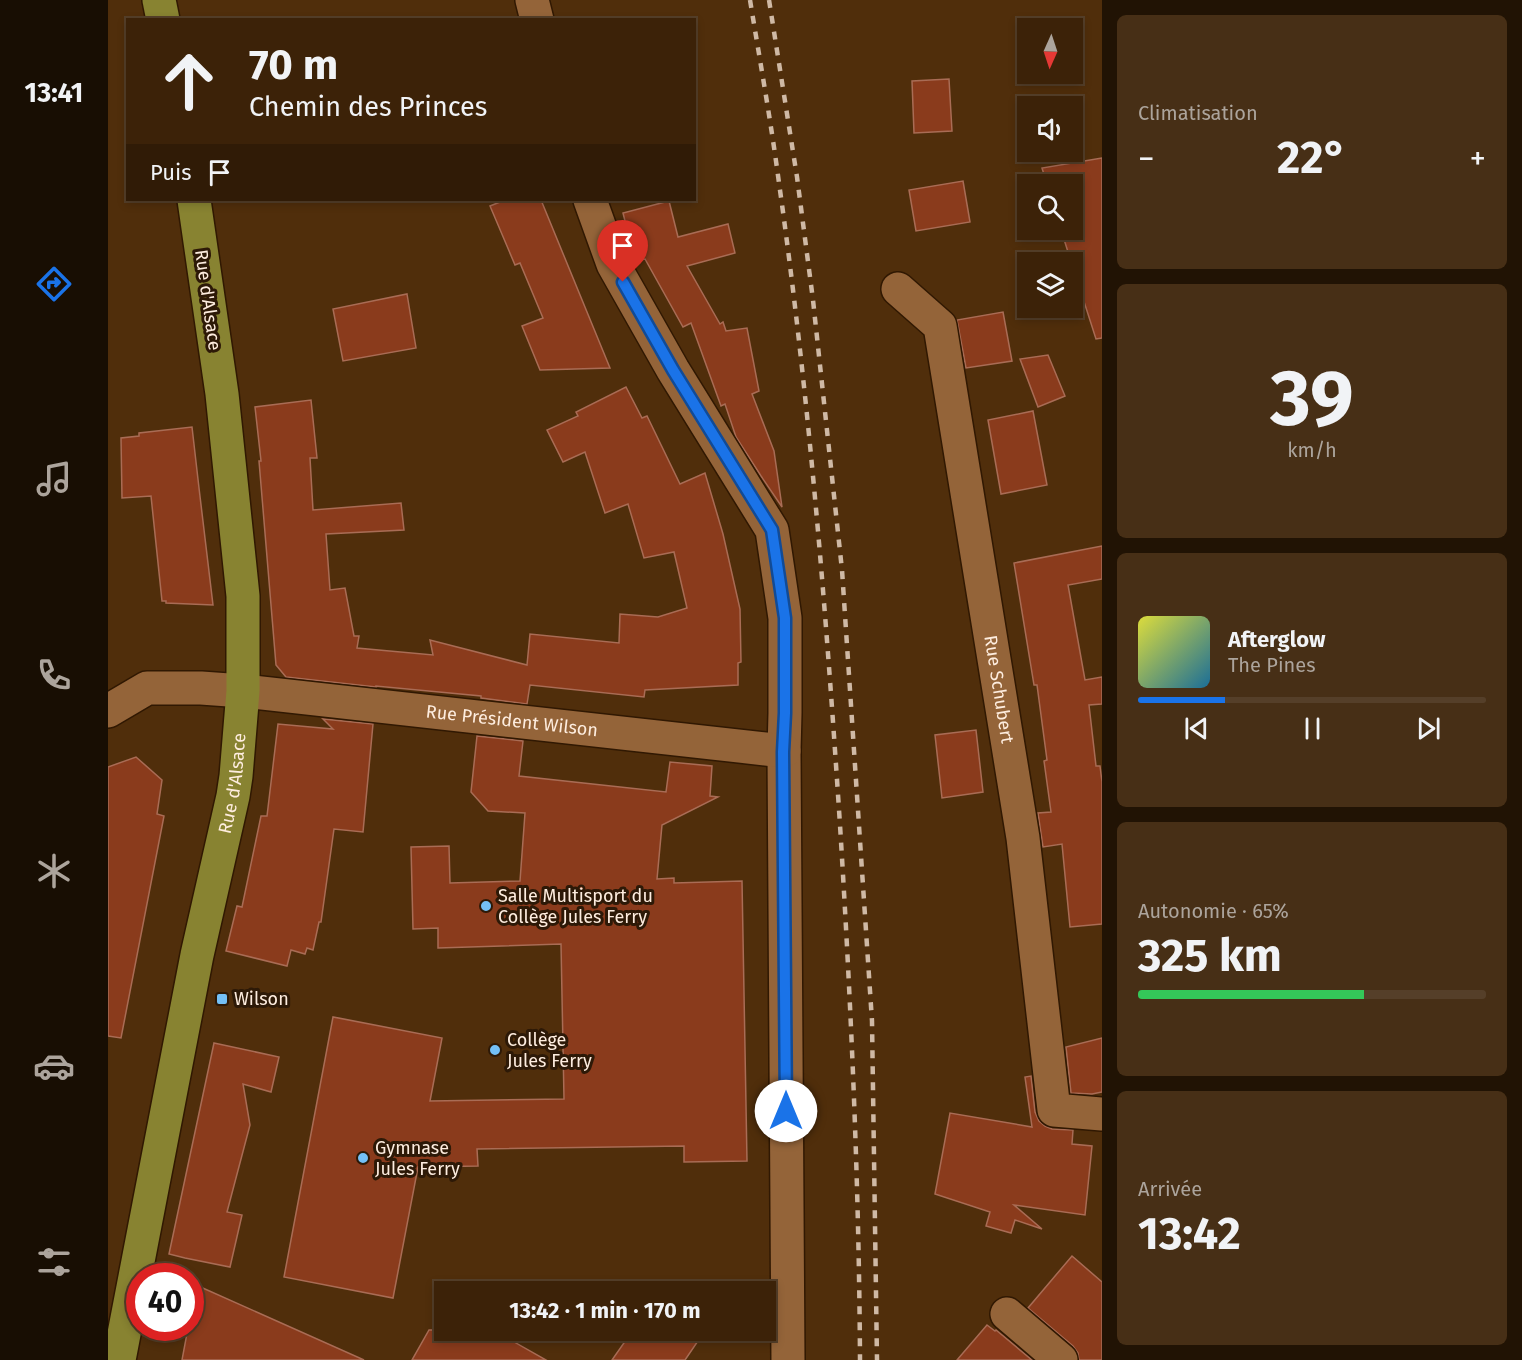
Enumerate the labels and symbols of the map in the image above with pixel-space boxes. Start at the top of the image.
north arrow [1017,18,1083,84]
pin [597,220,648,282]
street label: Rue d'Alsace [190,248,226,352]
street label: Rue Schubert [979,634,1019,746]
street label: Rue Président Wilson [425,700,599,741]
street label: Rue d'Alsace [214,732,251,836]
place label: Salle Multisport du Collège Jules Ferry [498,885,653,928]
marker: Salle Multisport du Collège Jules Ferry [479,899,493,913]
place label: Wilson [234,988,289,1010]
marker: Wilson [215,992,229,1006]
place label: Collège Jules Ferry [507,1029,592,1072]
marker: Collège Jules Ferry [488,1043,502,1057]
position arrow [754,1079,818,1143]
place label: Gymnase Jules Ferry [375,1137,460,1180]
marker: Gymnase Jules Ferry [356,1151,370,1165]
speed limit sign: 40 [126,1263,204,1341]

